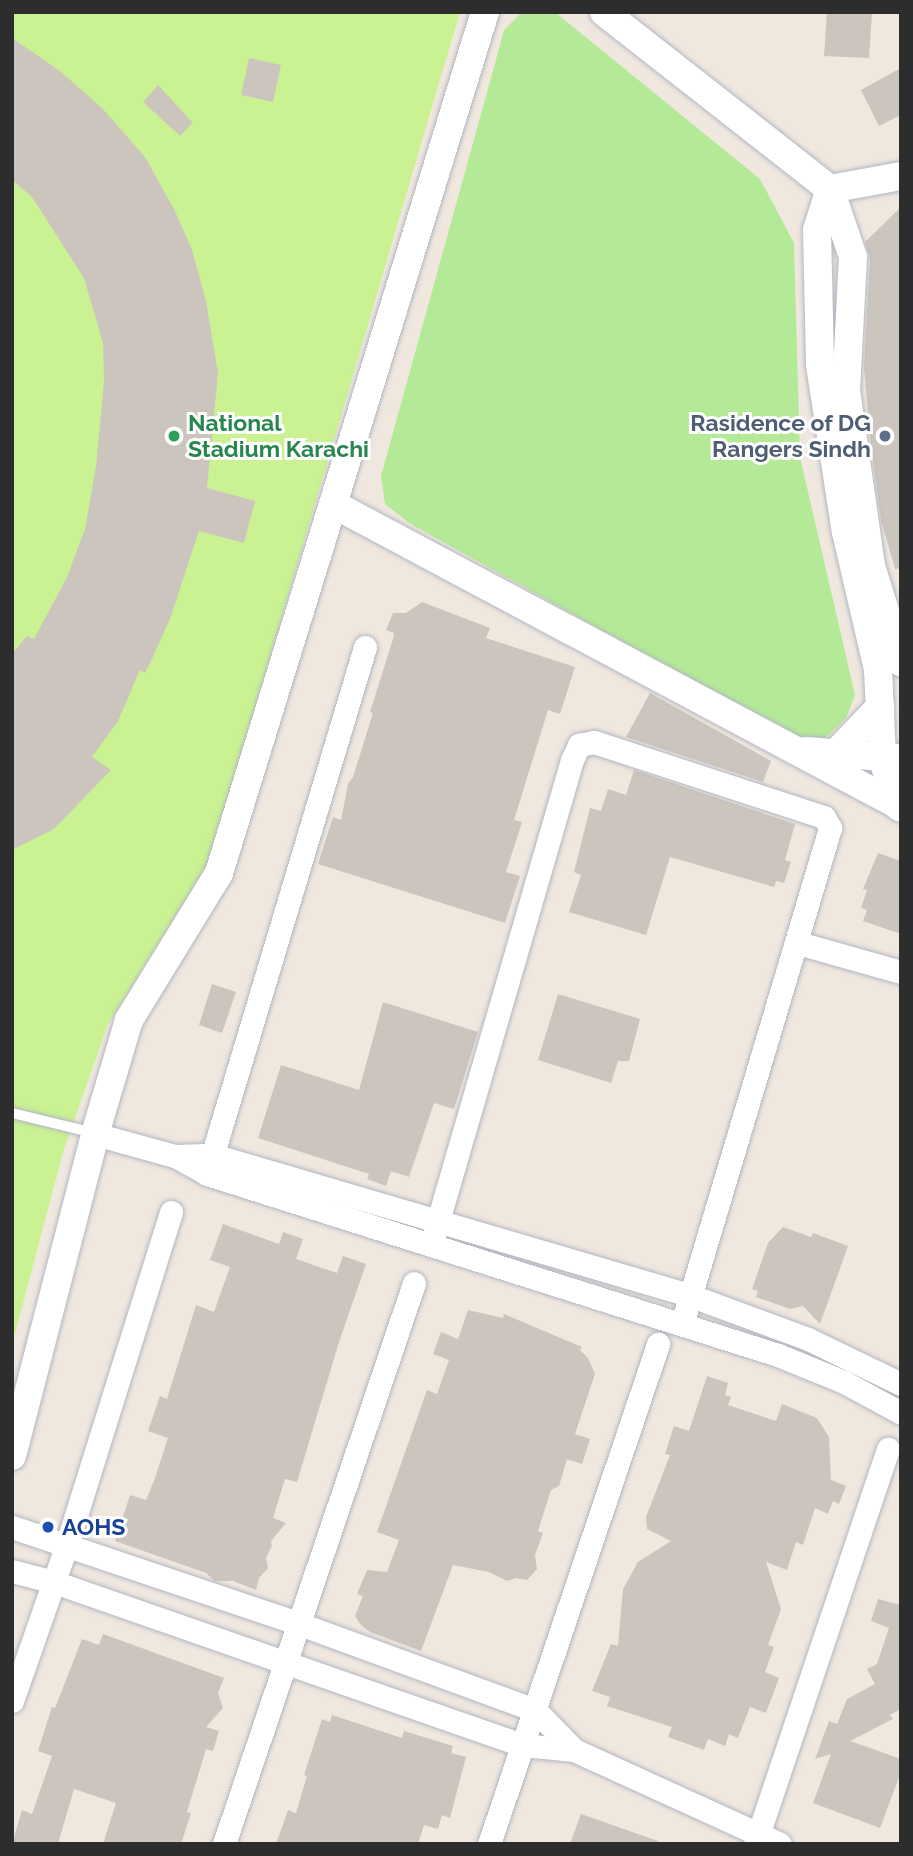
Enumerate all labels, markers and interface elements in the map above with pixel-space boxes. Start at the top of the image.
place label: National Stadium Karachi [188,409,369,463]
place label: Rasidence of DG Rangers Sindh [690,409,871,463]
marker: National Stadium Karachi [166,428,182,444]
marker: Rasidence of DG Rangers Sindh [877,428,893,444]
place label: AOHS [62,1513,125,1541]
marker: AOHS [40,1519,56,1535]

